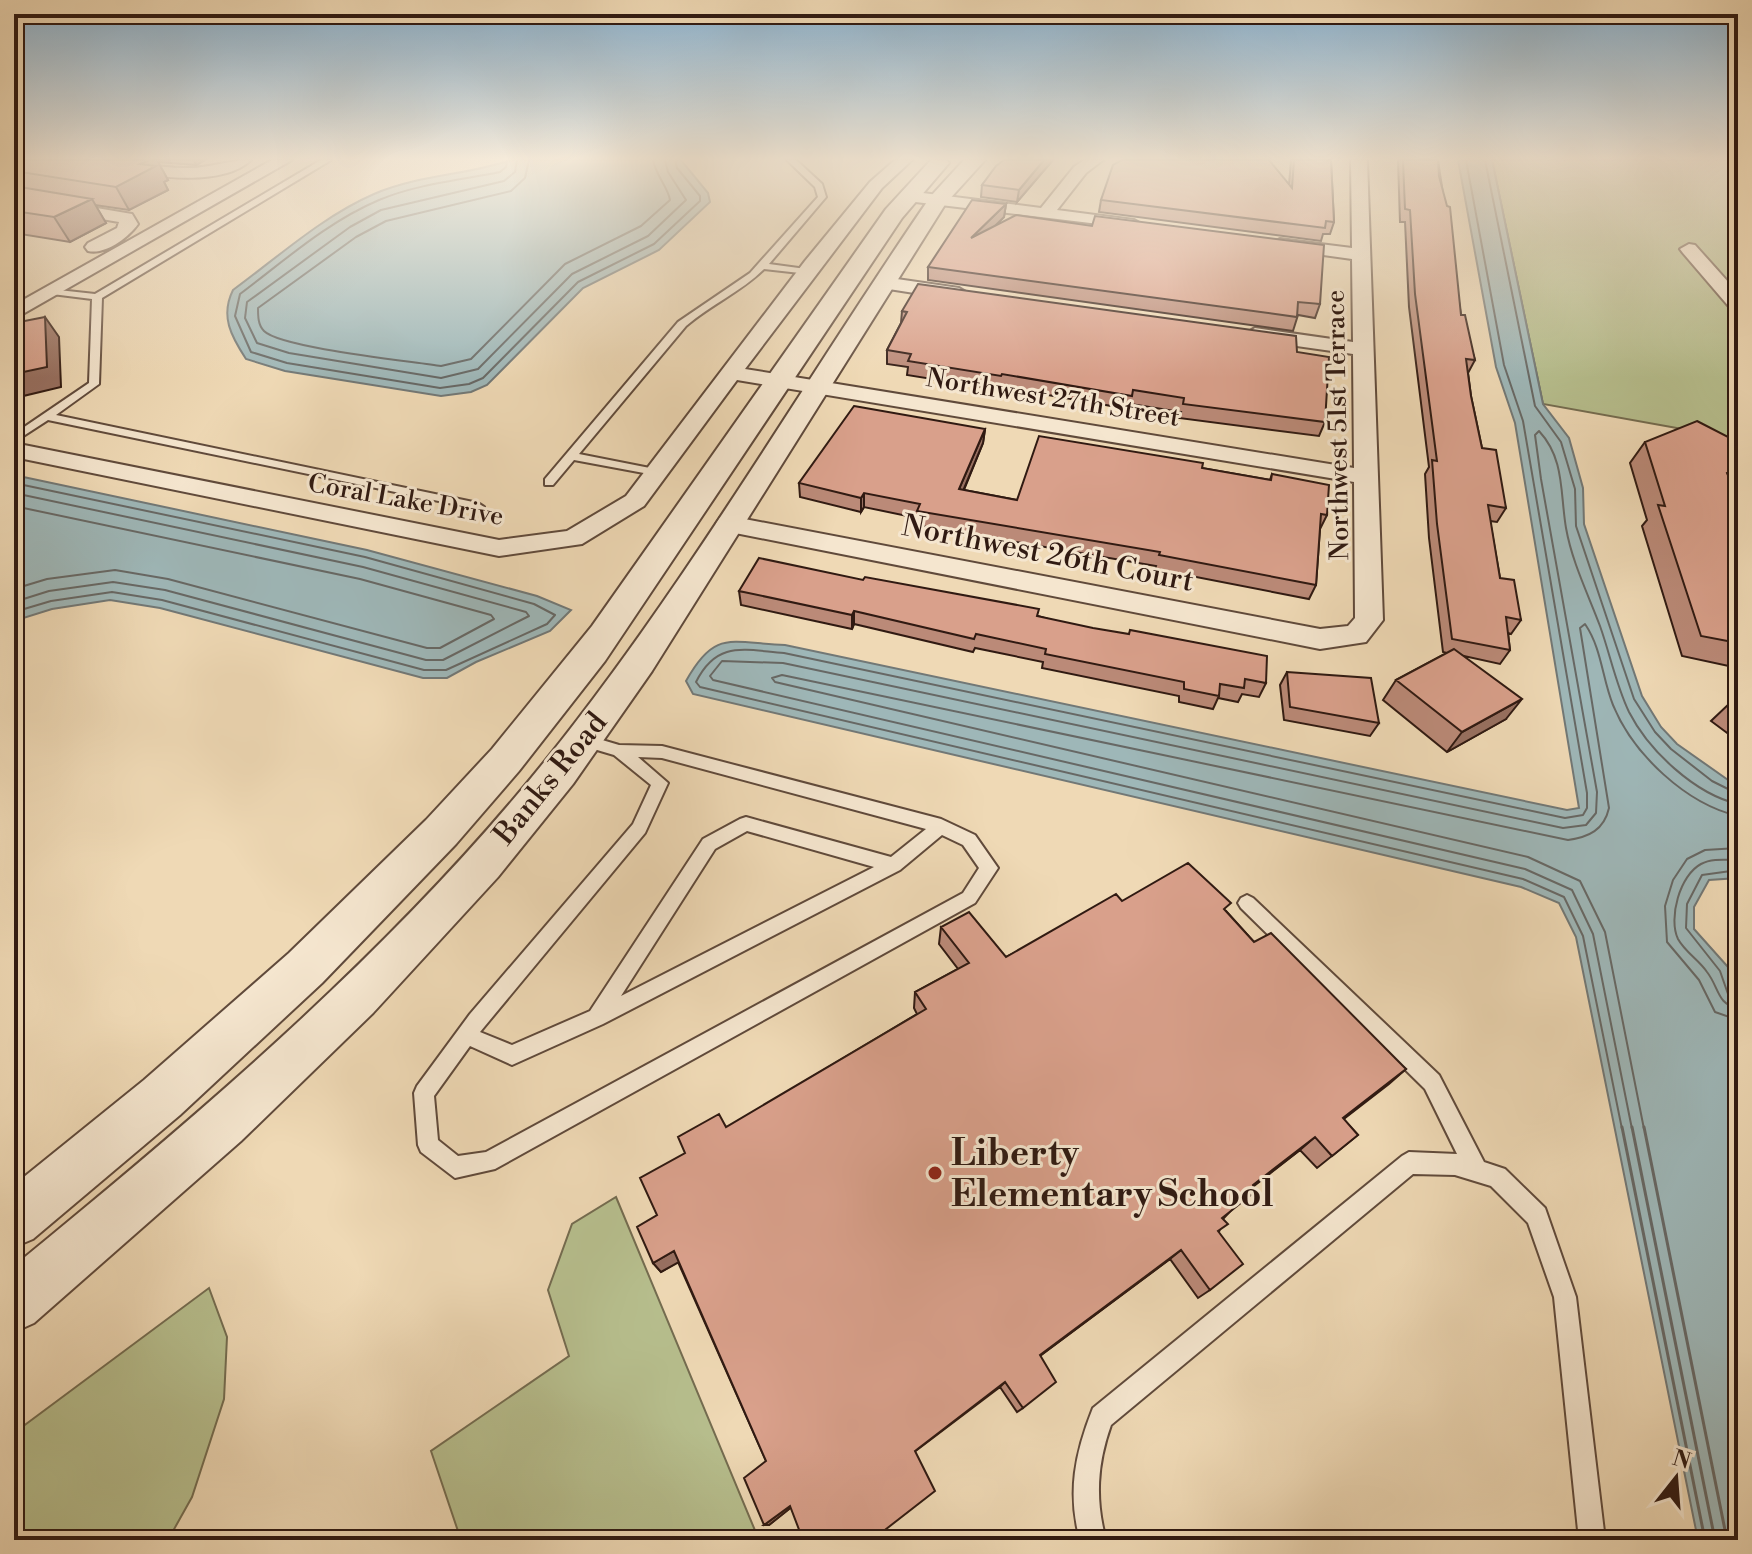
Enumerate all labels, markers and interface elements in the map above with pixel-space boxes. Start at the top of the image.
street label: Northwest 51st Terrace [1320,289,1356,561]
street label: Northwest 27th Street [924,362,1182,434]
street label: Coral Lake Drive [305,467,506,533]
street label: Northwest 26th Court [899,507,1197,601]
street label: Banks Road [485,705,616,853]
place label: Liberty Elementary School [951,1132,1273,1218]
marker: Liberty Elementary School [926,1164,944,1182]
north arrow [1636,1438,1716,1518]
text: N [1669,1445,1694,1476]

